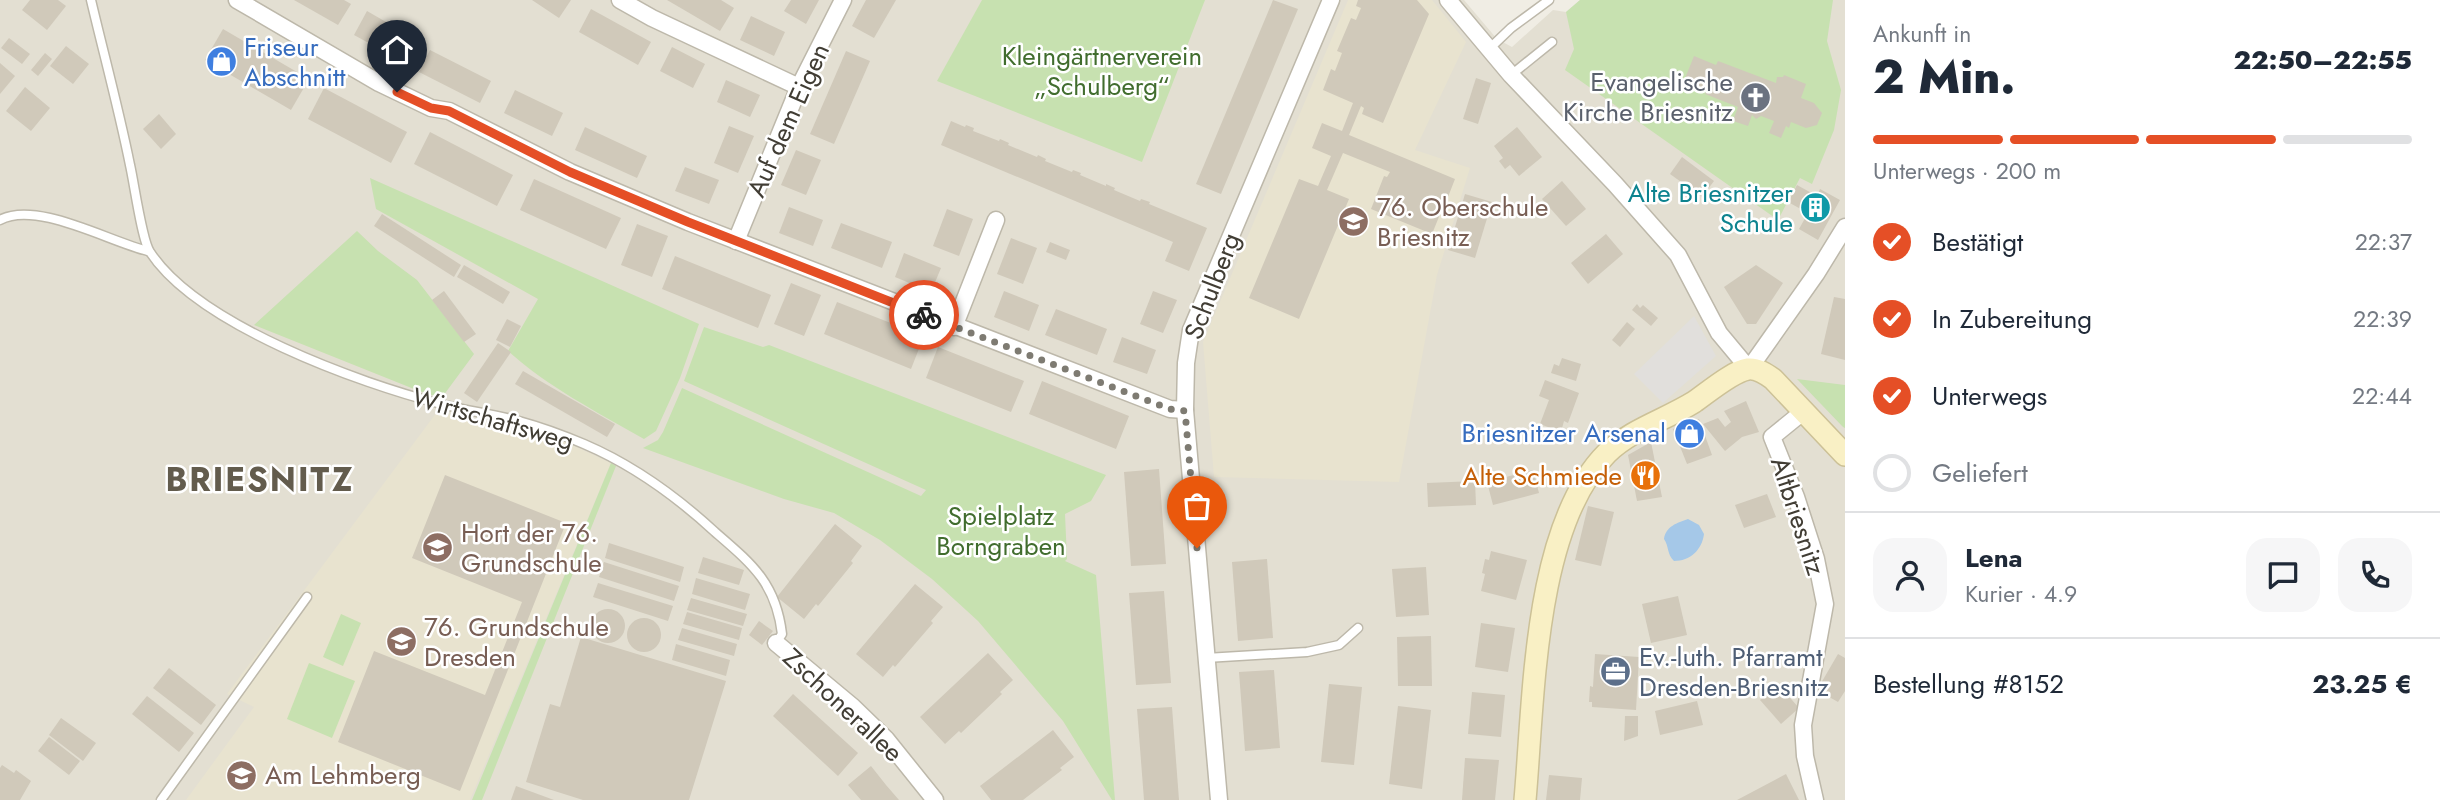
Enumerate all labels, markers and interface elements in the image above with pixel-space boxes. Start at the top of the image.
text: Ankunft in [1873,17,1971,51]
pin [367,20,427,92]
place label: Friseur Abschnitt [244,28,346,96]
icon: home [378,31,416,69]
street label: Auf dem Eigen [737,37,839,203]
park label: Kleingärtnerverein „Schulberg“ [1002,37,1202,105]
text: 22:50–22:55 [2233,41,2412,79]
text: 2 Min. [1873,44,2015,110]
shop icon: Friseur Abschnitt [204,45,238,79]
place label: Evangelische Kirche Briesnitz [1563,63,1733,131]
church icon: Evangelische Kirche Briesnitz [1739,80,1773,114]
text: Unterwegs · 200 m [1873,154,2061,188]
place label: Alte Briesnitzer Schule [1628,174,1793,242]
place label: 76. Oberschule Briesnitz [1377,188,1548,256]
building icon: Alte Briesnitzer Schule [1799,191,1833,225]
school or university icon: 76. Oberschule Briesnitz [1337,205,1371,239]
icon: check [1873,223,1911,261]
text: Bestätigt [1932,223,2023,261]
text: 22:37 [2355,225,2412,259]
street label: Schulberg [1174,227,1250,345]
courier [889,280,959,350]
icon: bike [905,296,943,334]
icon: check [1873,300,1911,338]
text: In Zubereitung [1932,300,2092,338]
text: 22:39 [2353,302,2412,336]
icon: check [1873,377,1911,415]
text: Unterwegs [1932,377,2047,415]
street label: Wirtschaftsweg [408,378,578,460]
text: 22:44 [2352,379,2412,413]
place label: Briesnitzer Arsenal [1462,414,1666,452]
shop icon: Briesnitzer Arsenal [1672,416,1706,450]
street label: Altbriesnitz [1761,452,1835,580]
text: Geliefert [1932,454,2028,492]
district label: BRIESNITZ [165,456,355,503]
place label: Alte Schmiede [1462,457,1622,495]
restaurant icon: Alte Schmiede [1628,459,1662,493]
pin [1167,476,1227,548]
icon: bag [1178,487,1216,525]
park label: Spielplatz Borngraben [936,497,1066,565]
place label: Hort der 76. Grundschule [461,514,602,582]
school or university icon: Hort der 76. Grundschule [421,531,455,565]
button: person [1873,538,1947,612]
button: chat [2246,538,2320,612]
button: phone [2338,538,2412,612]
text: Lena [1965,539,2023,577]
text: Kurier · 4.9 [1965,577,2077,611]
place label: 76. Grundschule Dresden [424,608,609,676]
school or university icon: 76. Grundschule Dresden [384,625,418,659]
place label: Ev.-luth. Pfarramt Dresden-Briesnitz [1639,638,1829,706]
street label: Zschonerallee [774,639,912,771]
office icon: Ev.-luth. Pfarramt Dresden-Briesnitz [1599,655,1633,689]
text: Bestellung #8152 [1873,665,2064,703]
text: 23.25 € [2312,665,2412,703]
place label: Am Lehmberg [265,756,421,794]
school or university icon: Am Lehmberg [225,758,259,792]

